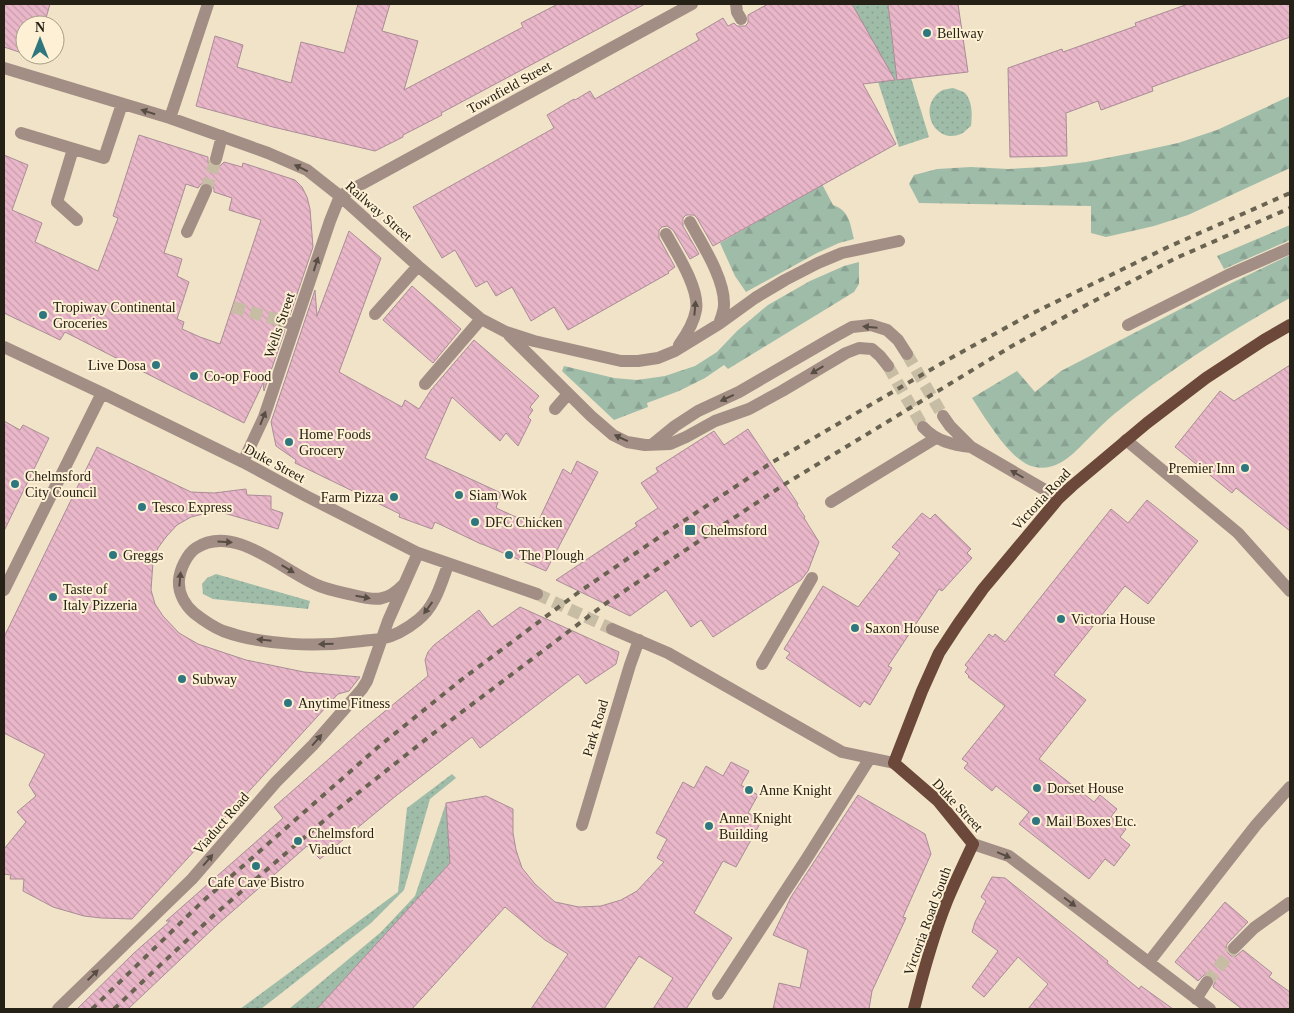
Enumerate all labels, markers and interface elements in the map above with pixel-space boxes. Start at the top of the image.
north arrow [15,15,65,65]
text: N [35,20,45,35]
place label: Bellway [937,26,984,41]
marker: Bellway [921,27,933,39]
street label: Townfield Street [465,58,554,117]
one-way arrow [141,107,156,115]
one-way arrow [293,164,308,172]
street label: Railway Street [343,179,415,244]
one-way arrow [312,256,320,271]
street label: Wells Street [261,291,298,360]
place label: Tropiway Continental Groceries [53,300,176,331]
one-way arrow [691,300,699,316]
marker: Tropiway Continental Groceries [37,309,49,321]
one-way arrow [862,323,878,331]
place label: Live Dosa [88,358,147,373]
marker: Live Dosa [150,359,162,371]
one-way arrow [811,366,824,375]
place label: Co-op Food [204,369,271,384]
marker: Co-op Food [188,370,200,382]
one-way arrow [720,394,734,402]
one-way arrow [260,411,268,425]
place label: Home Foods Grocery [299,427,371,458]
one-way arrow [614,434,629,443]
marker: Home Foods Grocery [283,436,295,448]
street label: Duke Street [242,441,308,486]
place label: Premier Inn [1169,461,1235,476]
marker: Premier Inn [1239,462,1251,474]
street label: Victoria Road [1009,466,1073,533]
place label: Chelmsford City Council [25,469,97,500]
one-way arrow [1011,469,1024,478]
marker: Chelmsford City Council [9,478,21,490]
place label: Siam Wok [469,488,527,503]
marker: Siam Wok [453,489,465,501]
place label: Farm Pizza [321,490,385,505]
marker: Farm Pizza [388,491,400,503]
place label: Tesco Express [152,500,232,515]
marker: Tesco Express [136,501,148,513]
place label: DFC Chicken [485,515,562,530]
marker: DFC Chicken [469,516,481,528]
marker: Chelmsford [683,523,697,537]
place label: Chelmsford [701,523,767,538]
one-way arrow [217,538,233,546]
place label: Greggs [123,548,163,563]
place label: The Plough [519,548,584,563]
marker: Greggs [107,549,119,561]
marker: The Plough [503,549,515,561]
one-way arrow [281,565,294,574]
one-way arrow [177,570,185,586]
place label: Taste of Italy Pizzeria [63,582,138,613]
marker: Taste of Italy Pizzeria [47,591,59,603]
one-way arrow [355,593,371,601]
one-way arrow [423,601,433,615]
place label: Victoria House [1071,612,1155,627]
marker: Victoria House [1055,613,1067,625]
place label: Saxon House [865,621,939,636]
marker: Saxon House [849,622,861,634]
one-way arrow [255,636,271,644]
one-way arrow [317,640,333,648]
place label: Subway [192,672,237,687]
marker: Subway [176,673,188,685]
place label: Anytime Fitness [298,696,390,711]
marker: Anytime Fitness [282,697,294,709]
street label: Park Road [580,698,611,758]
one-way arrow [311,735,323,747]
street label: Duke Street [929,776,986,835]
place label: Dorset House [1047,781,1124,796]
marker: Dorset House [1031,782,1043,794]
place label: Anne Knight [759,783,832,798]
marker: Anne Knight [743,784,755,796]
street label: Viaduct Road [191,790,252,857]
place label: Anne Knight Building [719,811,792,842]
place label: Mail Boxes Etc. [1046,814,1137,829]
marker: Mail Boxes Etc. [1030,815,1042,827]
marker: Anne Knight Building [703,820,715,832]
place label: Chelmsford Viaduct [308,826,374,857]
marker: Chelmsford Viaduct [292,835,304,847]
one-way arrow [997,851,1011,859]
one-way arrow [202,855,214,867]
marker: Cafe Cave Bistro [250,860,262,872]
street label: Victoria Road South [901,865,954,977]
place label: Cafe Cave Bistro [208,875,304,890]
one-way arrow [1063,897,1077,907]
one-way arrow [87,969,99,981]

